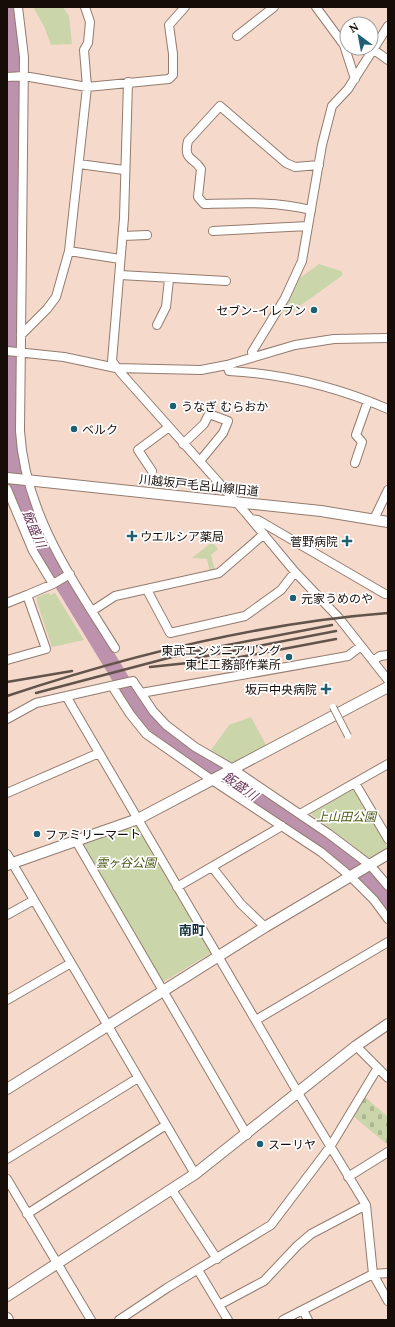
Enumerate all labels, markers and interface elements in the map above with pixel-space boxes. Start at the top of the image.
north arrow [339,16,379,56]
text: N [346,19,361,36]
place label: セブン-イレブン [216,303,306,318]
marker: セブン-イレブン [309,305,319,315]
place label: うなぎ むらおか [181,399,268,414]
marker: うなぎ むらおか [168,401,178,411]
place label: ベルク [82,422,118,437]
marker: ベルク [69,424,79,434]
street label: 川越坂戸毛呂山線旧道 [139,471,259,499]
water label: 飯盛川 [19,508,50,552]
place label: ウエルシア薬局 [140,529,224,544]
marker: ウエルシア薬局 [127,531,137,541]
place label: 菅野病院 [290,534,338,549]
marker: 菅野病院 [341,535,353,547]
place label: 元家うめのや [301,591,373,606]
marker: 元家うめのや [288,593,298,603]
place label: 東武エンジニアリング 東上工務部作業所 [161,643,281,672]
marker: 東武エンジニアリング 東上工務部作業所 [284,652,294,662]
place label: 坂戸中央病院 [245,682,317,697]
marker: 坂戸中央病院 [320,683,332,695]
water label: 飯盛川 [219,768,262,805]
park label: 上山田公園 [316,809,378,824]
place label: ファミリーマート [45,827,141,842]
marker: ファミリーマート [32,829,42,839]
park label: 雲ヶ谷公園 [96,855,158,870]
district label: 南町 [179,922,205,939]
place label: スーリヤ [268,1137,316,1152]
marker: スーリヤ [255,1139,265,1149]

